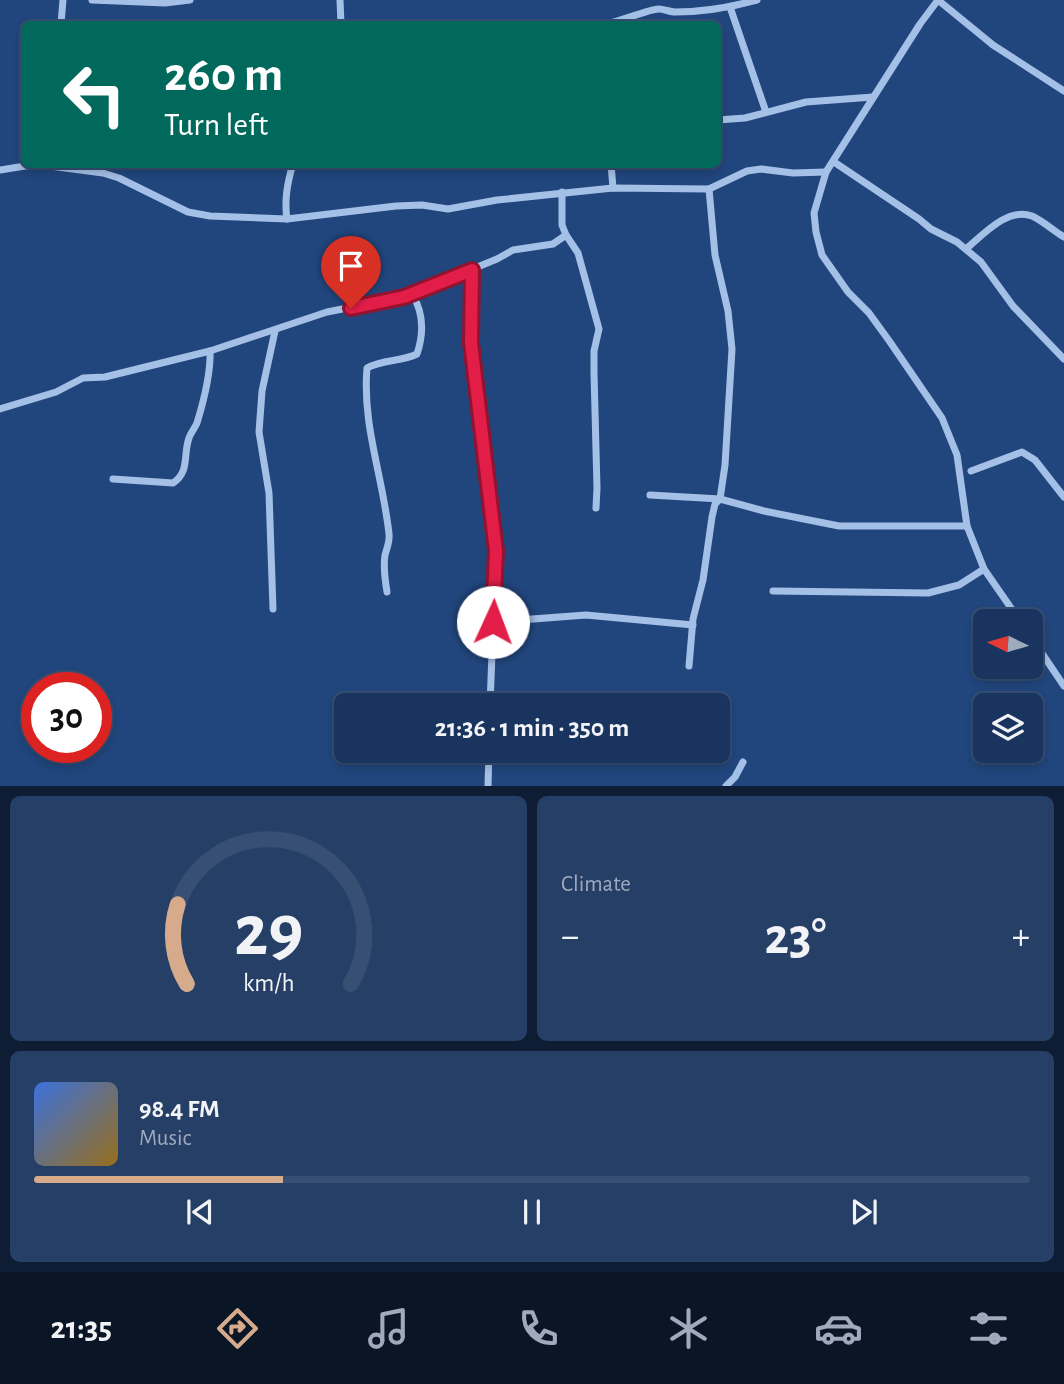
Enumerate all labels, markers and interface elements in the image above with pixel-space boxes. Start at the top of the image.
icon: left [49,49,140,140]
text: 260 m [164,51,283,100]
text: Turn left [164,109,268,141]
pin [321,236,381,308]
icon: arrive [332,247,370,285]
position arrow [456,585,530,659]
north arrow [973,609,1043,679]
map controls [973,609,1043,763]
speed limit sign: 30 [21,672,112,763]
button: layers [973,693,1043,763]
text: 21:36 · 1 min · 350 m [435,715,629,741]
text: Climate [561,873,631,896]
text: 29 [234,897,303,970]
text: 23° [764,911,827,963]
text: − [561,918,579,956]
text: + [1012,918,1030,956]
text: km/h [243,971,294,996]
text: 98.4 FM [139,1096,220,1122]
text: Music [139,1127,191,1150]
icon: previous [181,1193,219,1231]
icon: pause [513,1193,551,1231]
icon: next [845,1193,883,1231]
icon: directions [213,1304,262,1353]
icon: music [364,1304,413,1353]
icon: phone [514,1304,563,1353]
icon: climate [664,1304,713,1353]
icon: car [814,1304,863,1353]
icon: filters [964,1304,1013,1353]
text: 21:35 [51,1312,112,1344]

